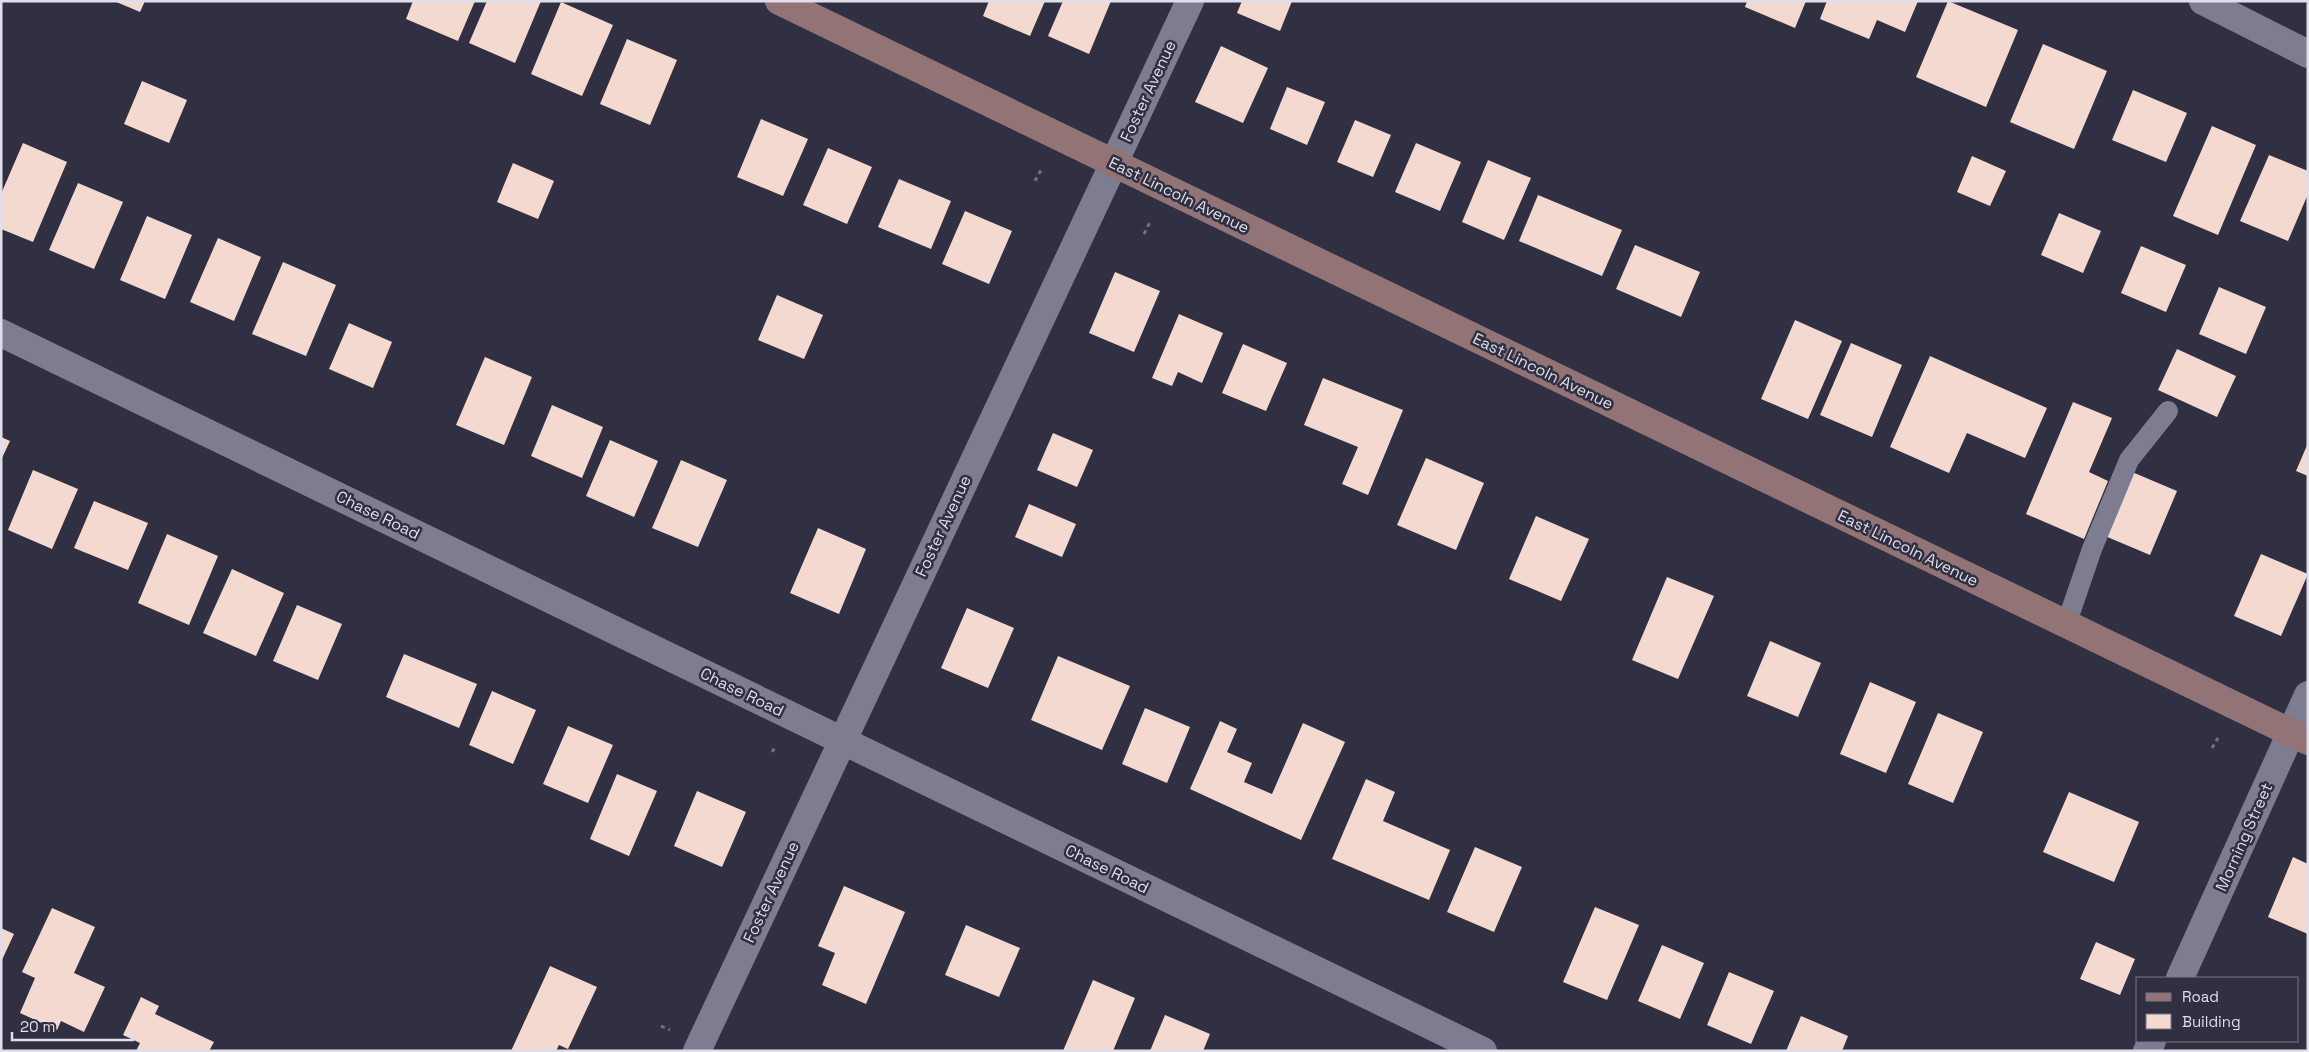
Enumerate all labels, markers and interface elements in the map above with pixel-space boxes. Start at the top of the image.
street label: Foster Avenue [1115,37,1181,145]
street label: East Lincoln Avenue [1105,152,1253,238]
street label: East Lincoln Avenue [1469,328,1617,414]
street label: Foster Avenue [910,472,976,580]
street label: Chase Road [333,486,423,544]
street label: East Lincoln Avenue [1834,505,1982,591]
street label: Chase Road [697,663,787,721]
street label: Morning Street [2211,779,2277,895]
street label: Foster Avenue [738,838,804,946]
street label: Chase Road [1062,840,1152,898]
legend [2136,977,2299,1042]
text: Road [2182,987,2219,1006]
scale bar [12,1010,134,1042]
text: Building [2182,1012,2241,1031]
text: 20 m [20,1017,55,1036]

